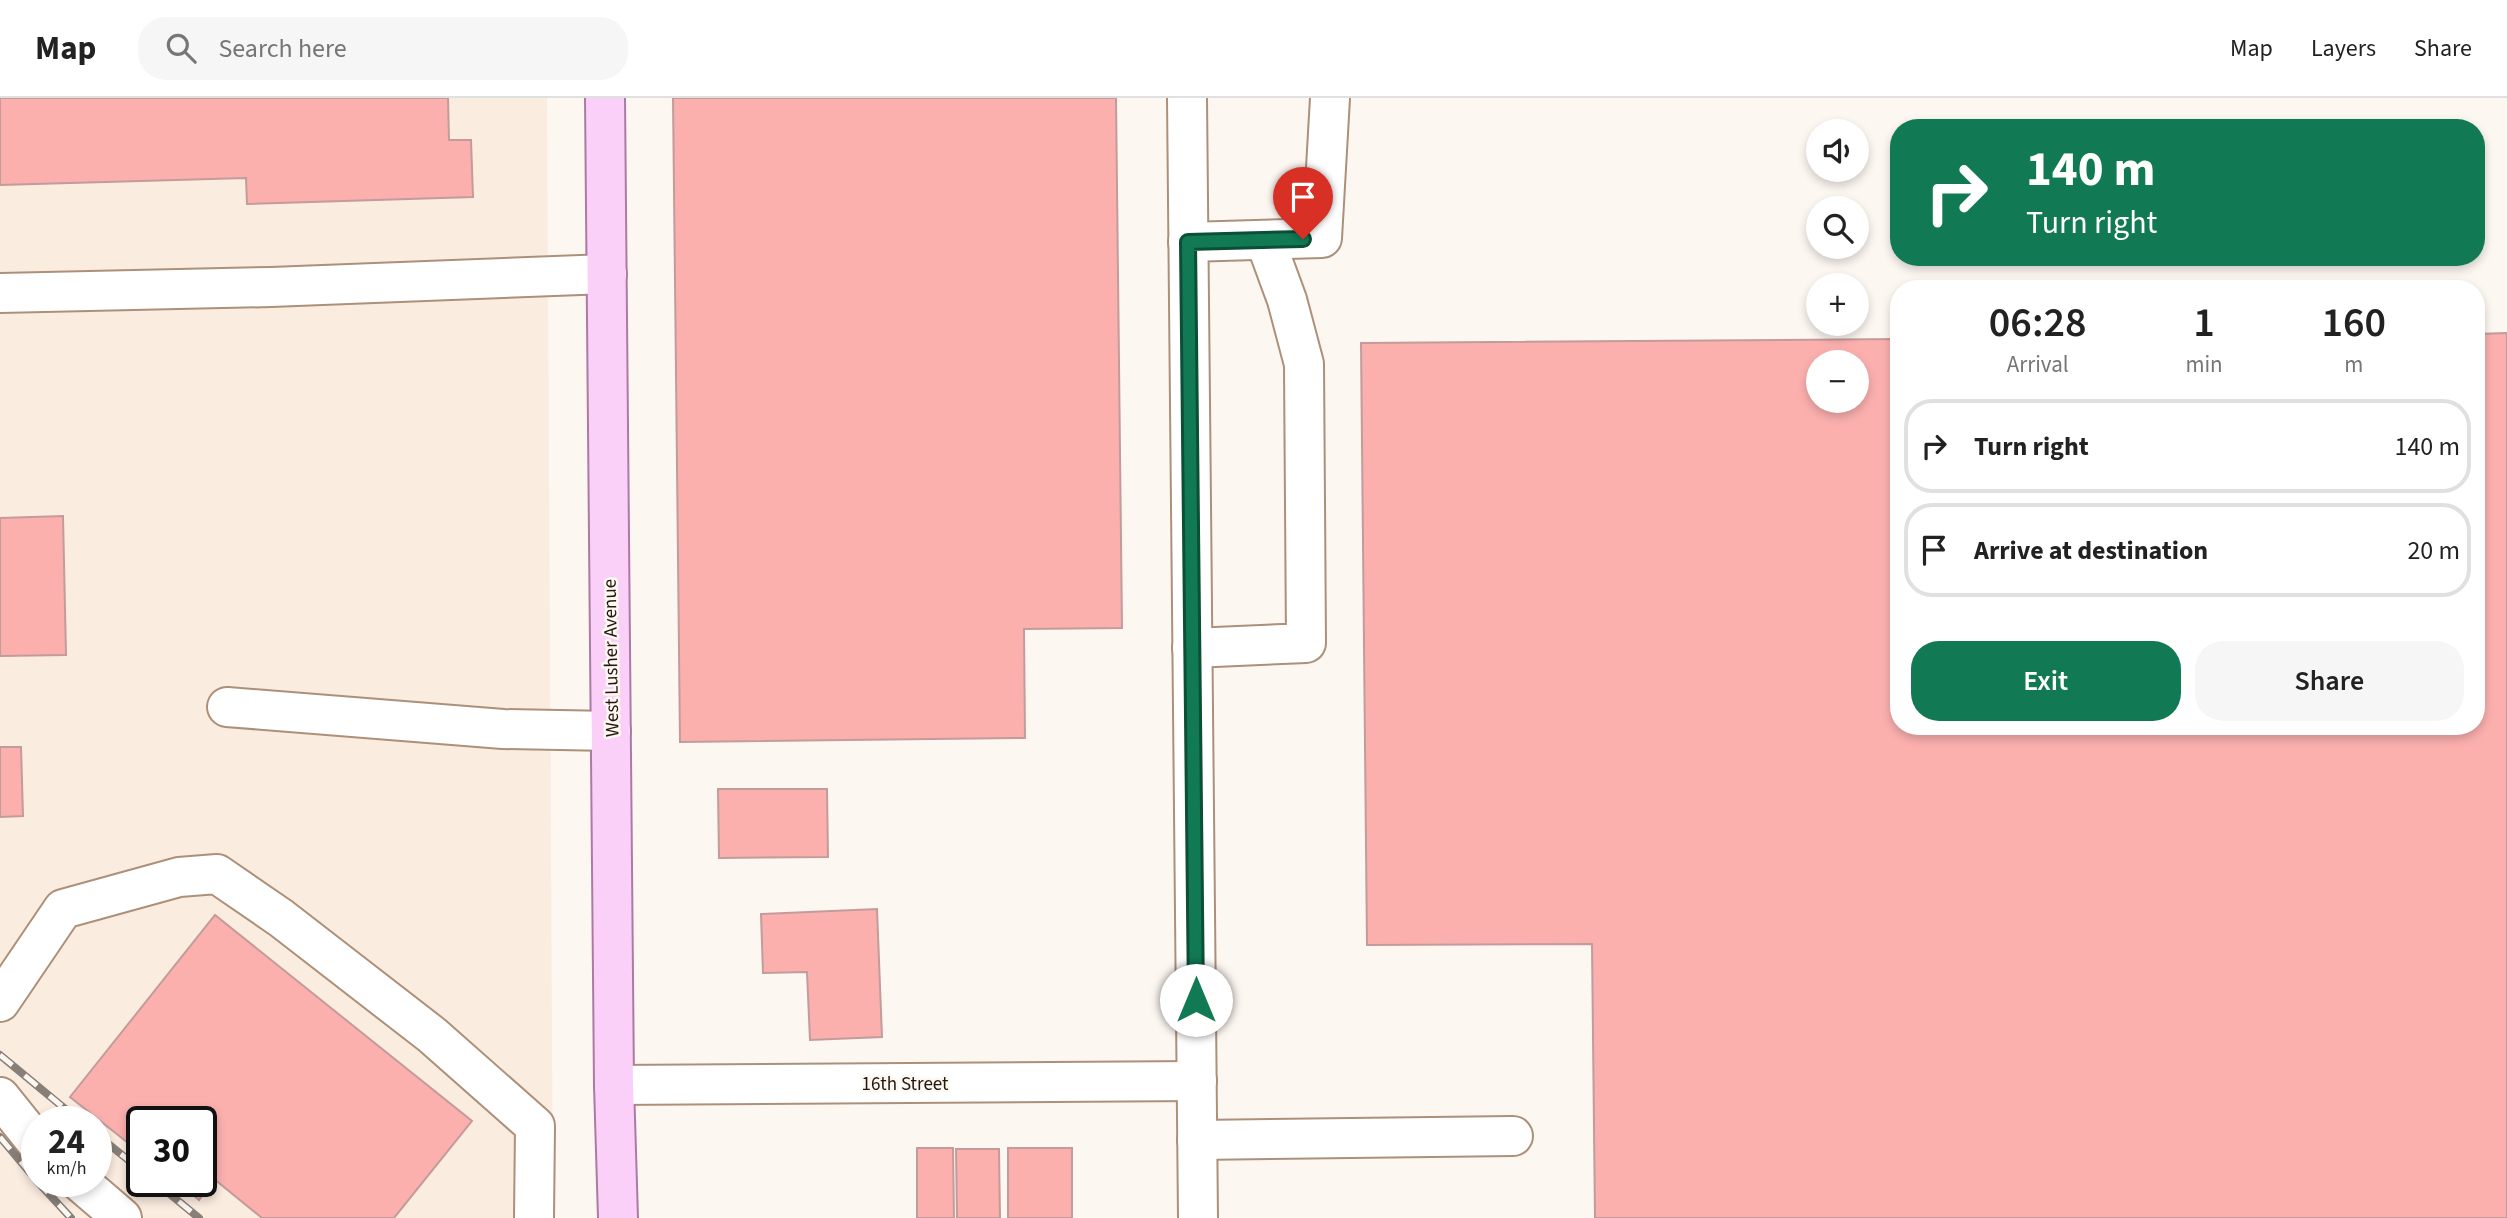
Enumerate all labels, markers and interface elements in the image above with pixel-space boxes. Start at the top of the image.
search box [138,17,628,80]
text: Map [35,25,96,72]
icon: search [162,29,200,67]
text: Search here [218,30,347,67]
text: Map [2230,31,2273,66]
text: Layers [2311,31,2376,66]
text: Share [2414,31,2472,66]
map controls [1806,119,1869,413]
button: sound [1806,119,1869,182]
text: 140 m [2026,135,2155,205]
icon: right [1911,147,2002,238]
pin [1273,167,1333,239]
icon: arrive [1284,178,1322,216]
button: search [1806,196,1869,259]
text: Turn right [2026,200,2157,246]
button: + [1806,273,1869,336]
text: 06:28 [1989,293,2087,353]
text: 1 [2193,293,2215,353]
text: 160 [2322,293,2386,353]
text: Arrival [2007,348,2069,381]
text: min [2185,348,2223,381]
text: m [2344,348,2363,381]
button: − [1806,350,1869,413]
icon: right [1915,427,1953,465]
text: Turn right [1974,428,2089,465]
text: 140 m [2394,428,2460,465]
icon: arrive [1915,531,1953,569]
text: Arrive at destination [1974,532,2208,569]
text: 20 m [2407,532,2460,569]
street label: West Lusher Avenue [597,579,626,737]
button: Exit [1911,641,2181,721]
button: Share [2195,641,2464,721]
position arrow [1159,963,1233,1037]
street label: 16th Street [861,1071,949,1098]
speed limit sign: 30 [126,1106,217,1197]
text: 24 [48,1117,85,1167]
text: km/h [47,1156,86,1181]

